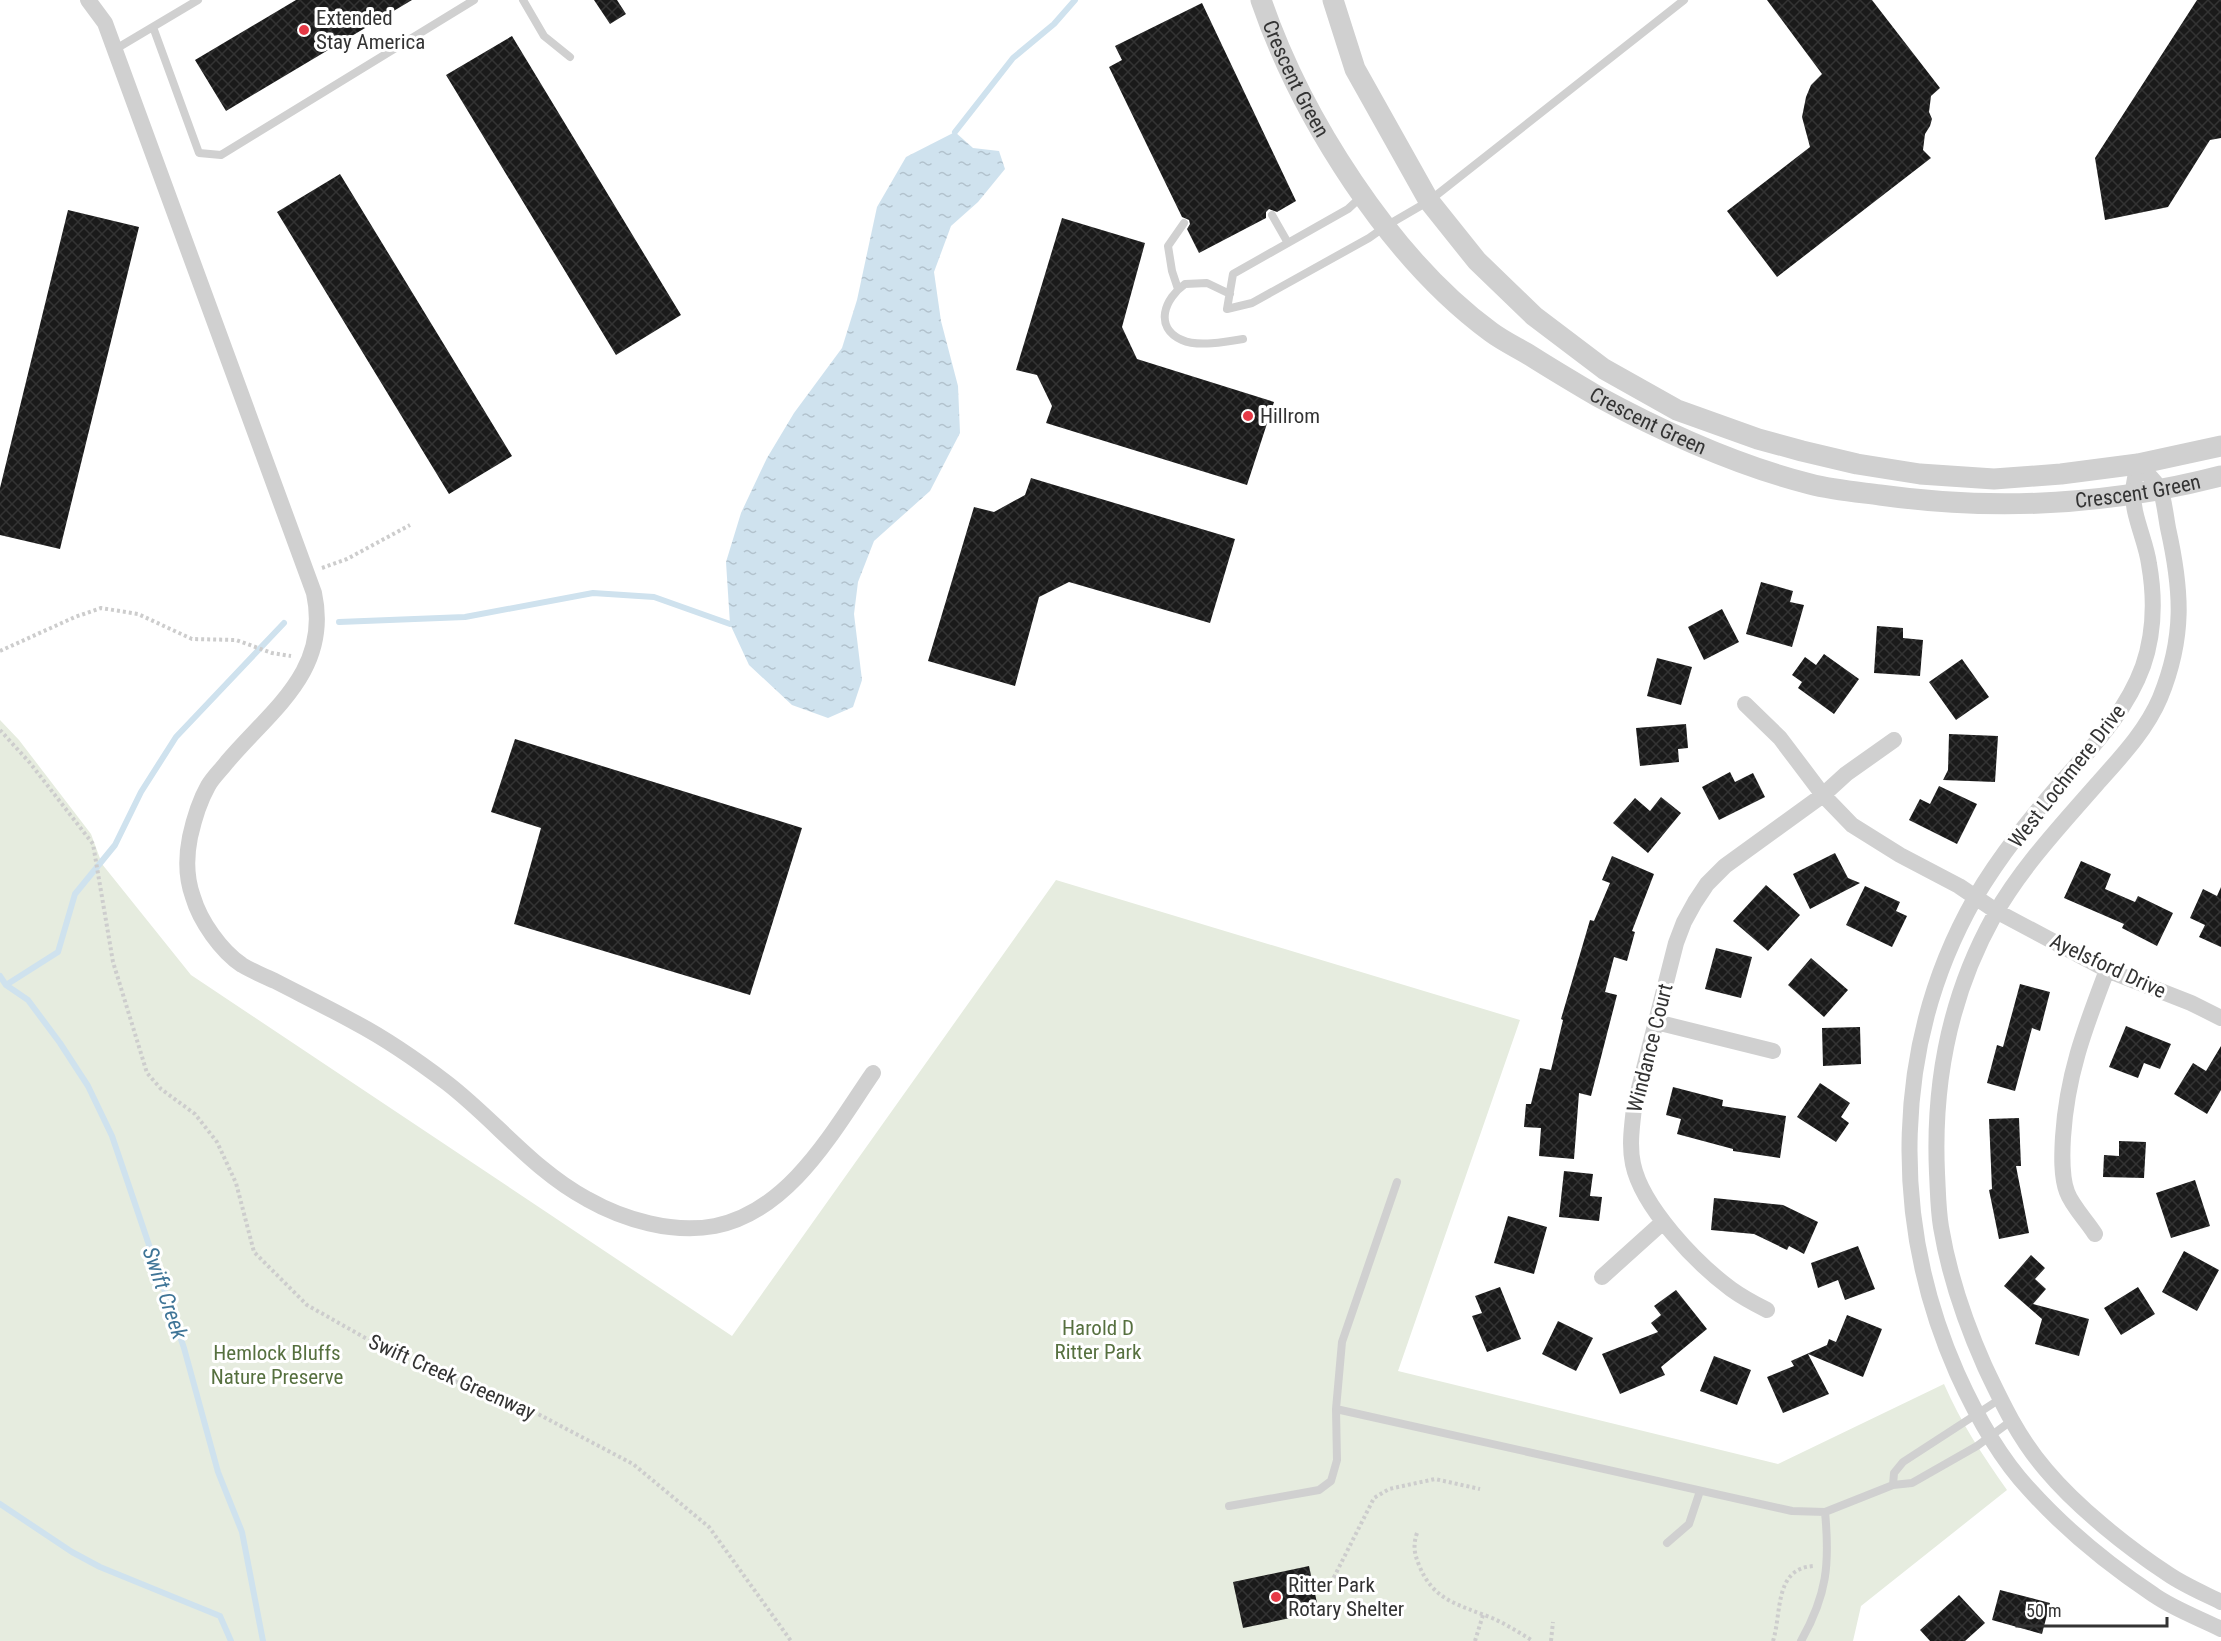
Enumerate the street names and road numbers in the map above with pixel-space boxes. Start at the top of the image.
street label: Crescent Green [1257,17,1334,141]
street label: Crescent Green [1585,382,1710,460]
street label: Crescent Green [2074,469,2203,513]
street label: West Lochmere Drive [2004,700,2130,852]
street label: Ayelsford Drive [2046,929,2170,1003]
street label: Windance Court [1622,981,1678,1115]
street label: Swift Creek Greenway [365,1329,539,1425]

